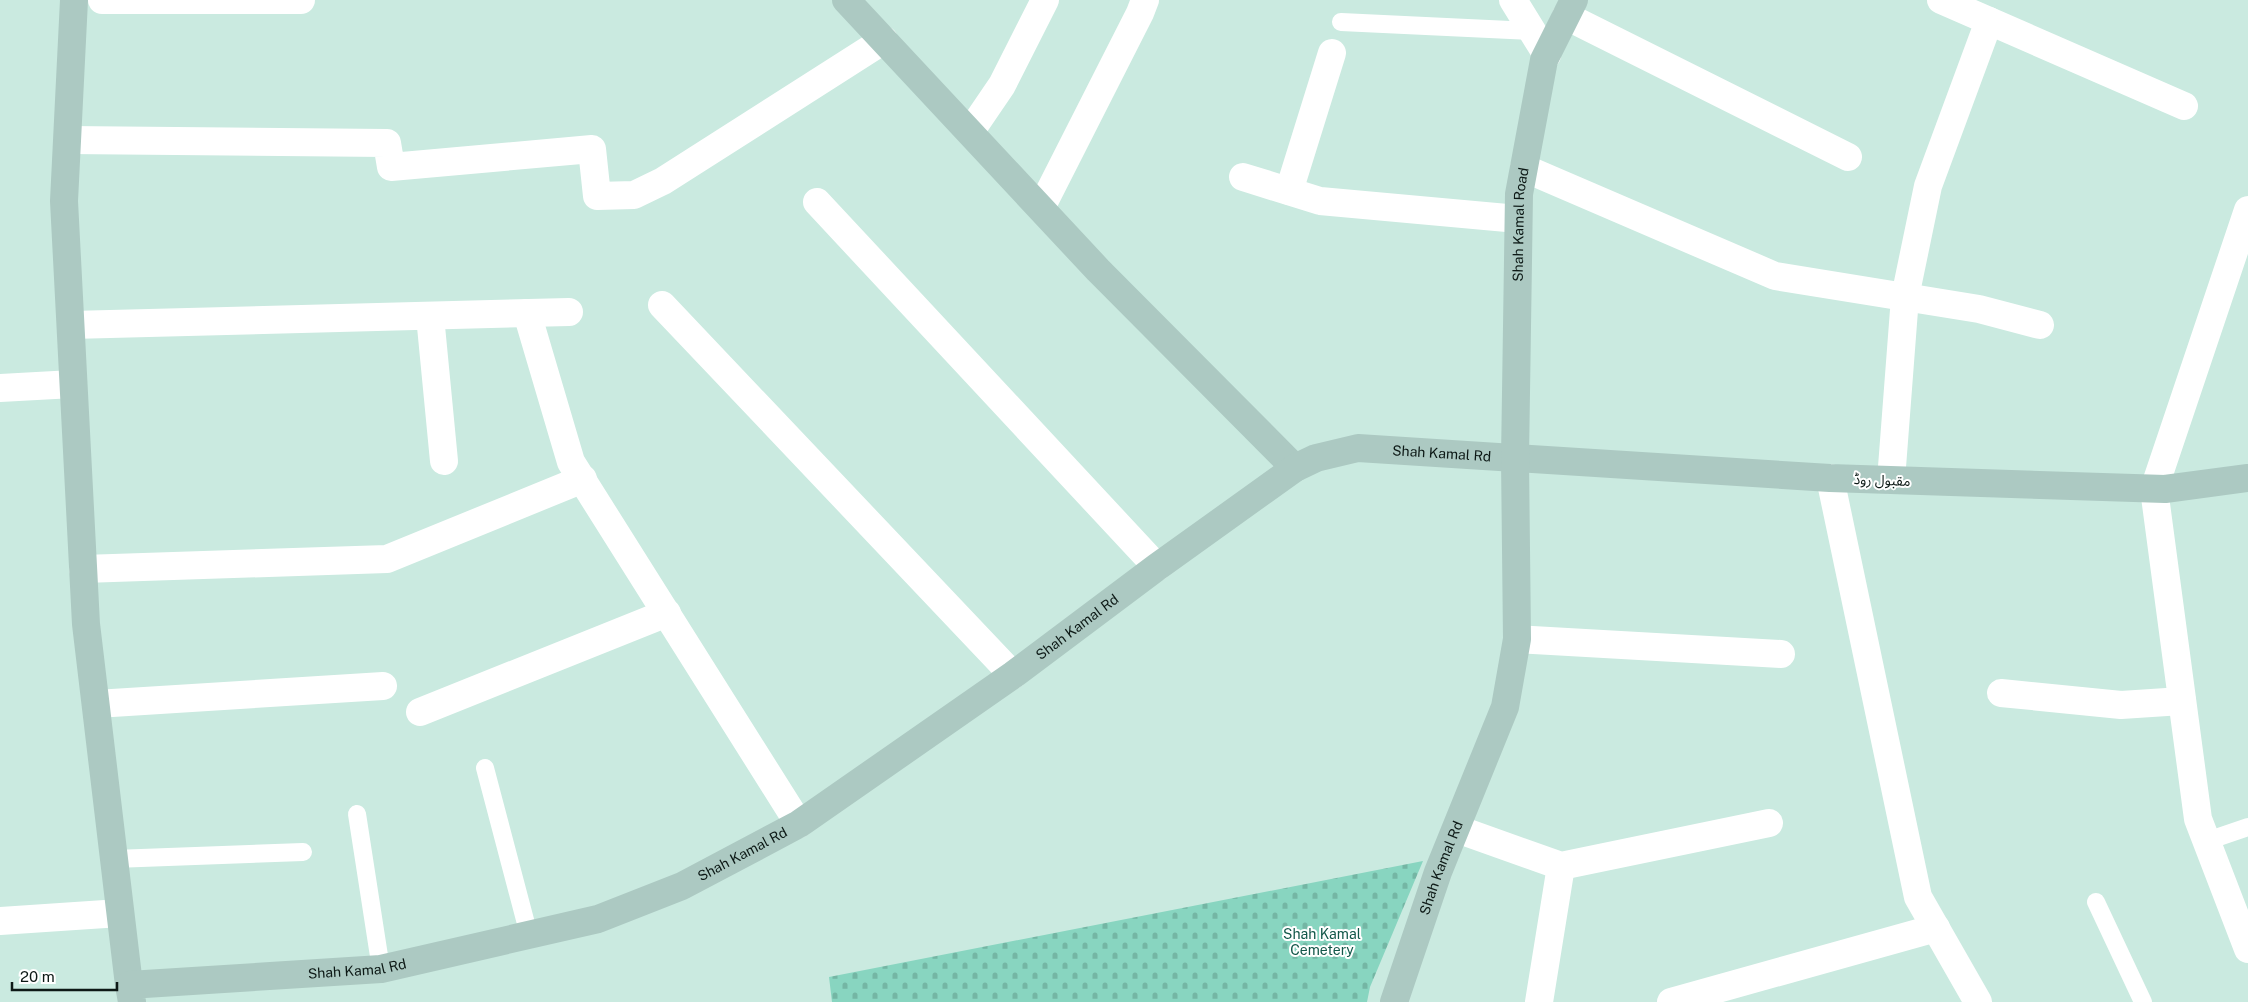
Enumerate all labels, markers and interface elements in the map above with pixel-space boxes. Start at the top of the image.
street label: Shah Kamal Road [1510,166,1532,282]
street label: Shah Kamal Rd [1392,442,1492,464]
street label: مقبول روڈ [1853,471,1911,490]
street label: Shah Kamal Rd [1033,591,1121,663]
street label: Shah Kamal Rd [1416,819,1466,917]
street label: Shah Kamal Rd [695,824,790,884]
park label: Shah Kamal Cemetery [1283,926,1361,958]
street label: Shah Kamal Rd [307,955,408,982]
scale bar [12,960,118,992]
text: 20 m [20,968,55,985]

